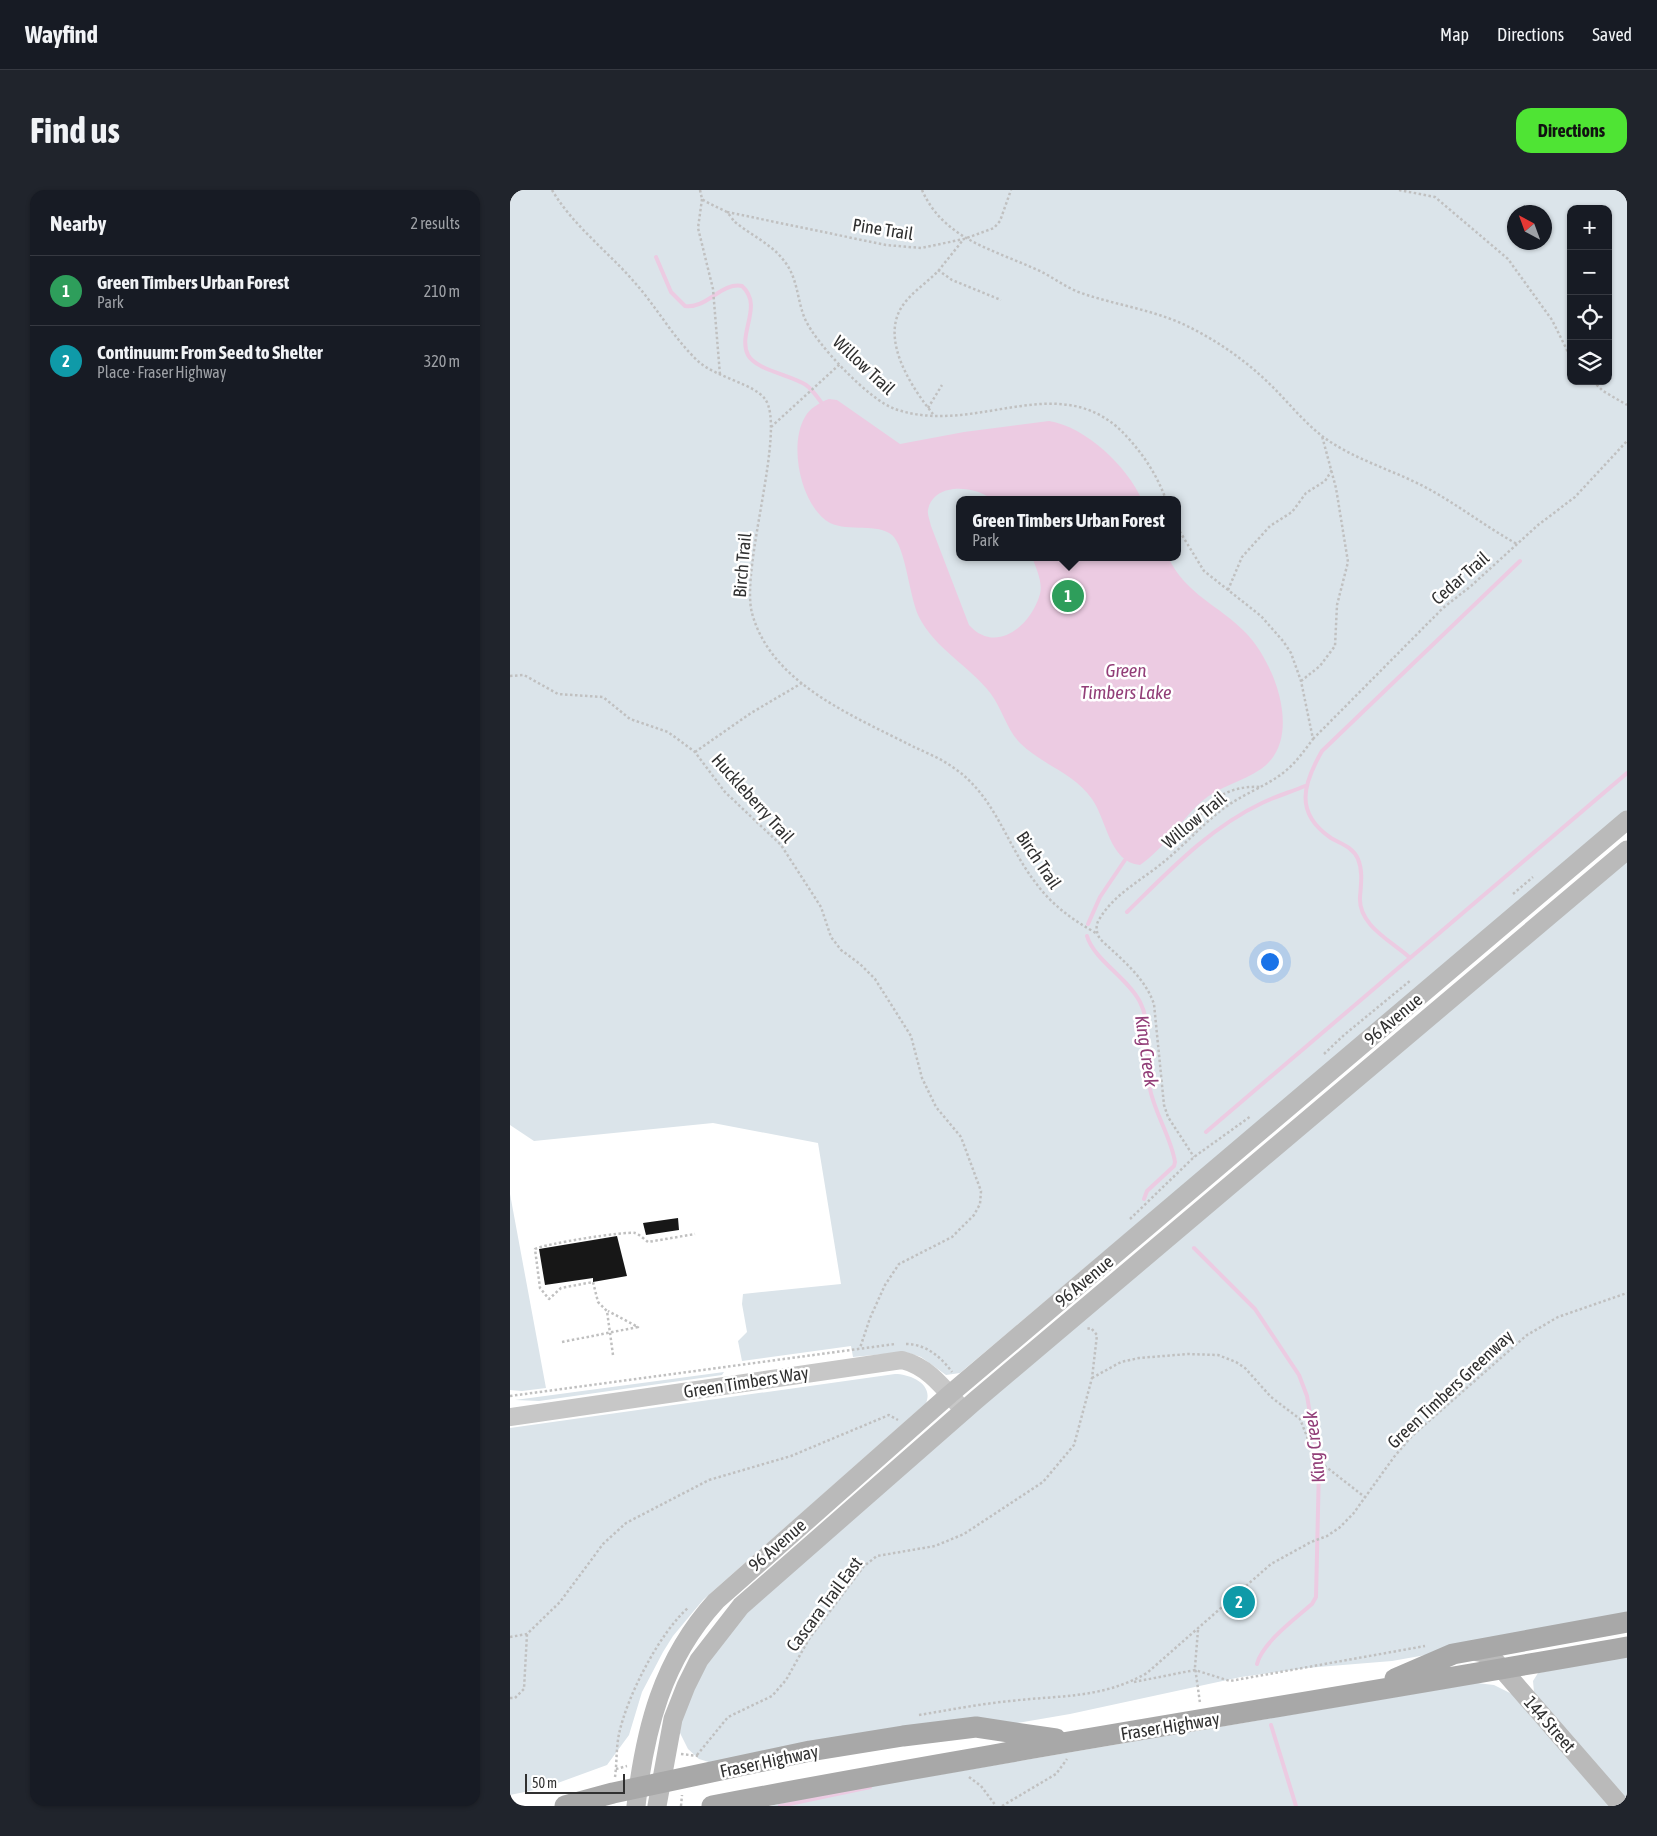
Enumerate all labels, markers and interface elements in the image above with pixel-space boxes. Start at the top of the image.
text: Wayfind [25,21,98,48]
text: Map [1440,24,1469,45]
text: Directions [1497,24,1564,45]
text: Saved [1592,24,1632,45]
button: Directions [1516,108,1627,153]
text: Find us [30,110,120,150]
north arrow [1507,205,1552,250]
map controls [1567,205,1612,385]
button: + [1567,205,1612,250]
text: Nearby [50,211,106,235]
text: 2 results [410,214,460,232]
street label: Pine Trail [851,214,915,244]
button: − [1567,250,1612,295]
text: Green Timbers Urban Forest [97,271,289,293]
text: 1 [62,282,70,300]
text: 210 m [424,282,460,300]
text: Park [97,293,124,311]
button: locate [1567,295,1612,340]
street label: Willow Trail [829,331,900,399]
button: layers [1567,340,1612,385]
text: Continuum: From Seed to Shelter [97,341,323,363]
text: 2 [62,352,70,370]
text: 320 m [424,352,460,370]
text: Place · Fraser Highway [97,363,226,381]
popup [956,496,1181,561]
text: Green Timbers Urban Forest [972,509,1165,531]
text: Park [972,531,999,549]
street label: Birch Trail [729,532,755,598]
street label: Cedar Trail [1427,547,1493,609]
pin: 1 [1052,577,1084,615]
water label: Green Timbers Lake [1080,659,1172,703]
street label: Huckleberry Trail [707,749,799,847]
street label: Willow Trail [1158,787,1230,853]
street label: Birch Trail [1012,827,1066,893]
your location [1257,949,1283,975]
street label: 96 Avenue [1360,989,1426,1049]
water label: King Creek [1131,1014,1163,1089]
street label: 96 Avenue [1051,1251,1117,1311]
street label: Green Timbers Greenway [1383,1325,1517,1453]
street label: Green Timbers Way [682,1362,810,1402]
water label: King Creek [1299,1409,1329,1484]
street label: 96 Avenue [744,1514,810,1576]
street label: Cascara Trail East [782,1553,866,1655]
pin: 2 [1223,1583,1255,1621]
street label: 144 Street [1520,1692,1580,1756]
street label: Fraser Highway [1119,1708,1221,1744]
street label: Fraser Highway [718,1740,820,1782]
scale bar [525,1771,625,1794]
text: 50 m [532,1775,557,1791]

